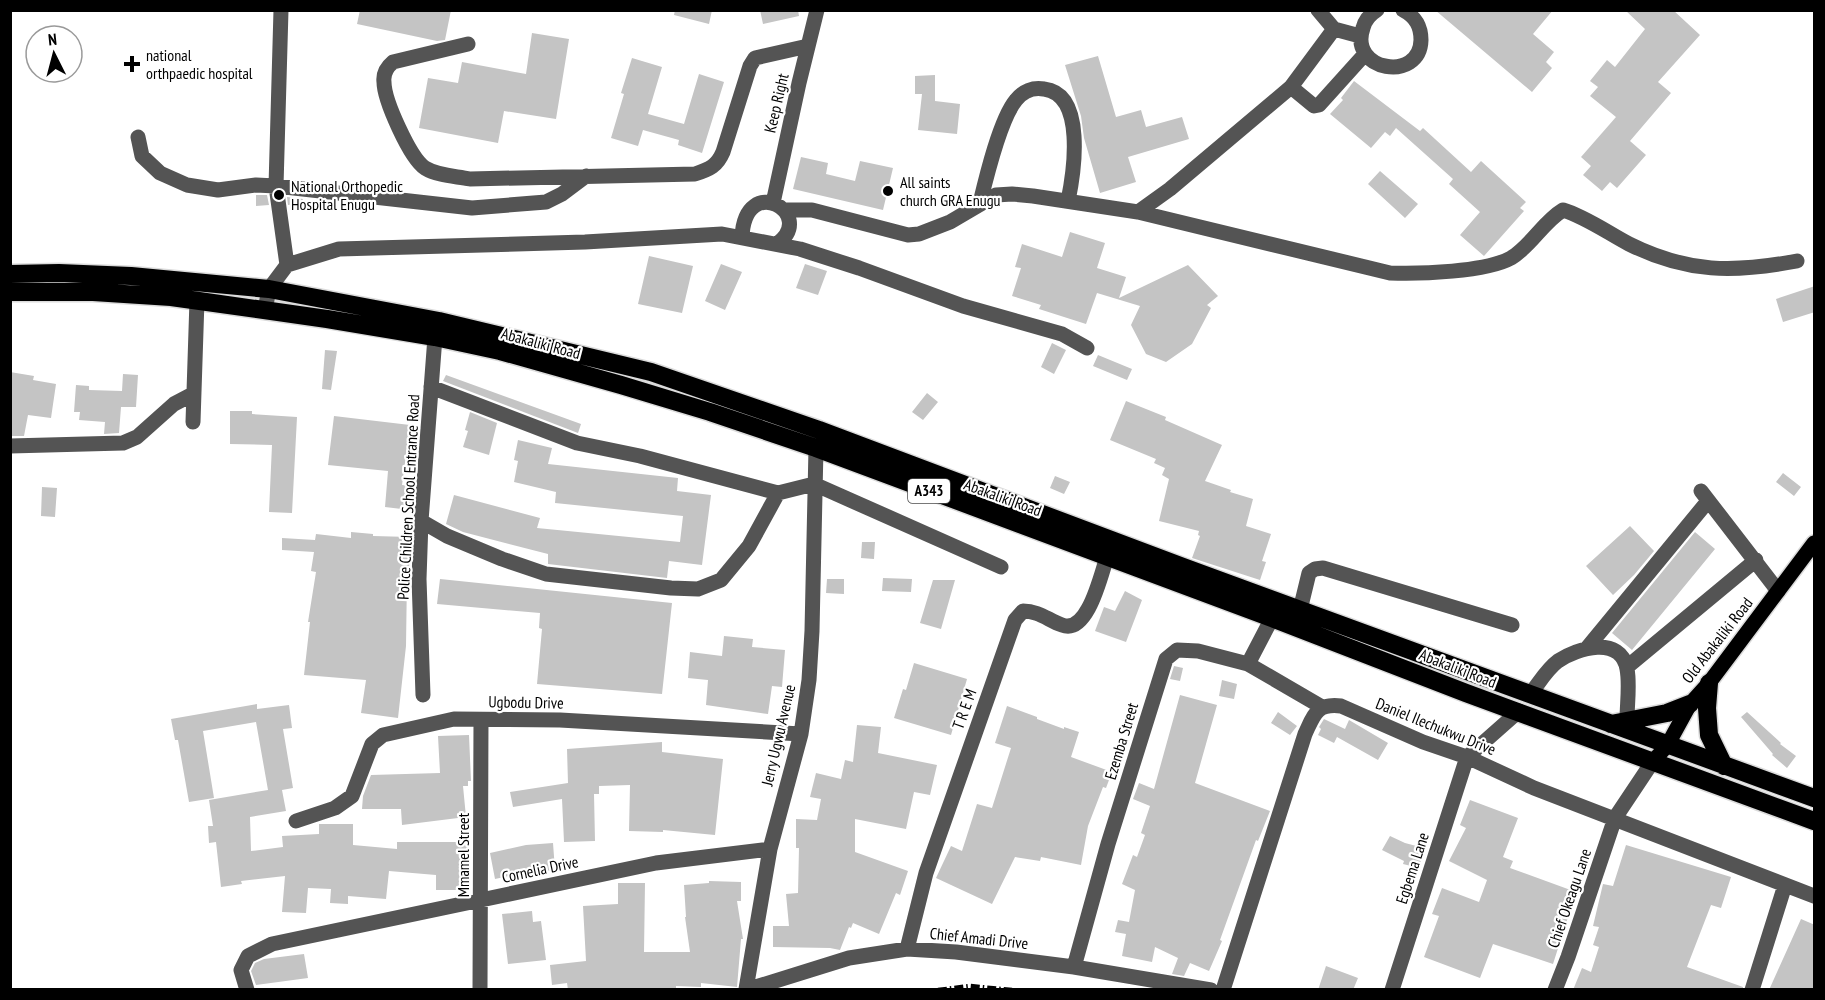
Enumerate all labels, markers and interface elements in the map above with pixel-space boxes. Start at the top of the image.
north arrow [24,24,84,84]
text: N [47,29,58,49]
place label: national orthpaedic hospital [146,45,253,83]
marker: national orthpaedic hospital [123,55,141,73]
street label: Keep Right [759,71,793,135]
place label: All saints church GRA Enugu [900,172,1001,210]
place label: National Orthopedic Hospital Enugu [291,176,403,214]
marker: All saints church GRA Enugu [881,184,895,198]
marker: National Orthopedic Hospital Enugu [272,188,286,202]
street label: Abakaliki Road [499,323,583,363]
street label: Police Children School Entrance Road [393,394,423,600]
street label: Abakaliki Road [961,474,1045,520]
road number: A343 [908,479,950,503]
street label: Old Abakaliki Road [1677,593,1757,687]
street label: Abakaliki Road [1417,644,1499,692]
street label: Jerry Ugwu Avenue [756,682,799,789]
street label: T R E M [947,686,981,732]
street label: Ugbodu Drive [488,691,564,713]
street label: Daniel Ilechukwu Drive [1373,693,1499,759]
street label: Ezemba Street [1100,700,1142,782]
street label: Mmamel Street [453,812,473,897]
street label: Egbema Lane [1391,830,1433,906]
street label: Chief Okeagu Lane [1543,846,1595,950]
street label: Cornelia Drive [500,851,580,887]
street label: Chief Amadi Drive [929,923,1029,953]

